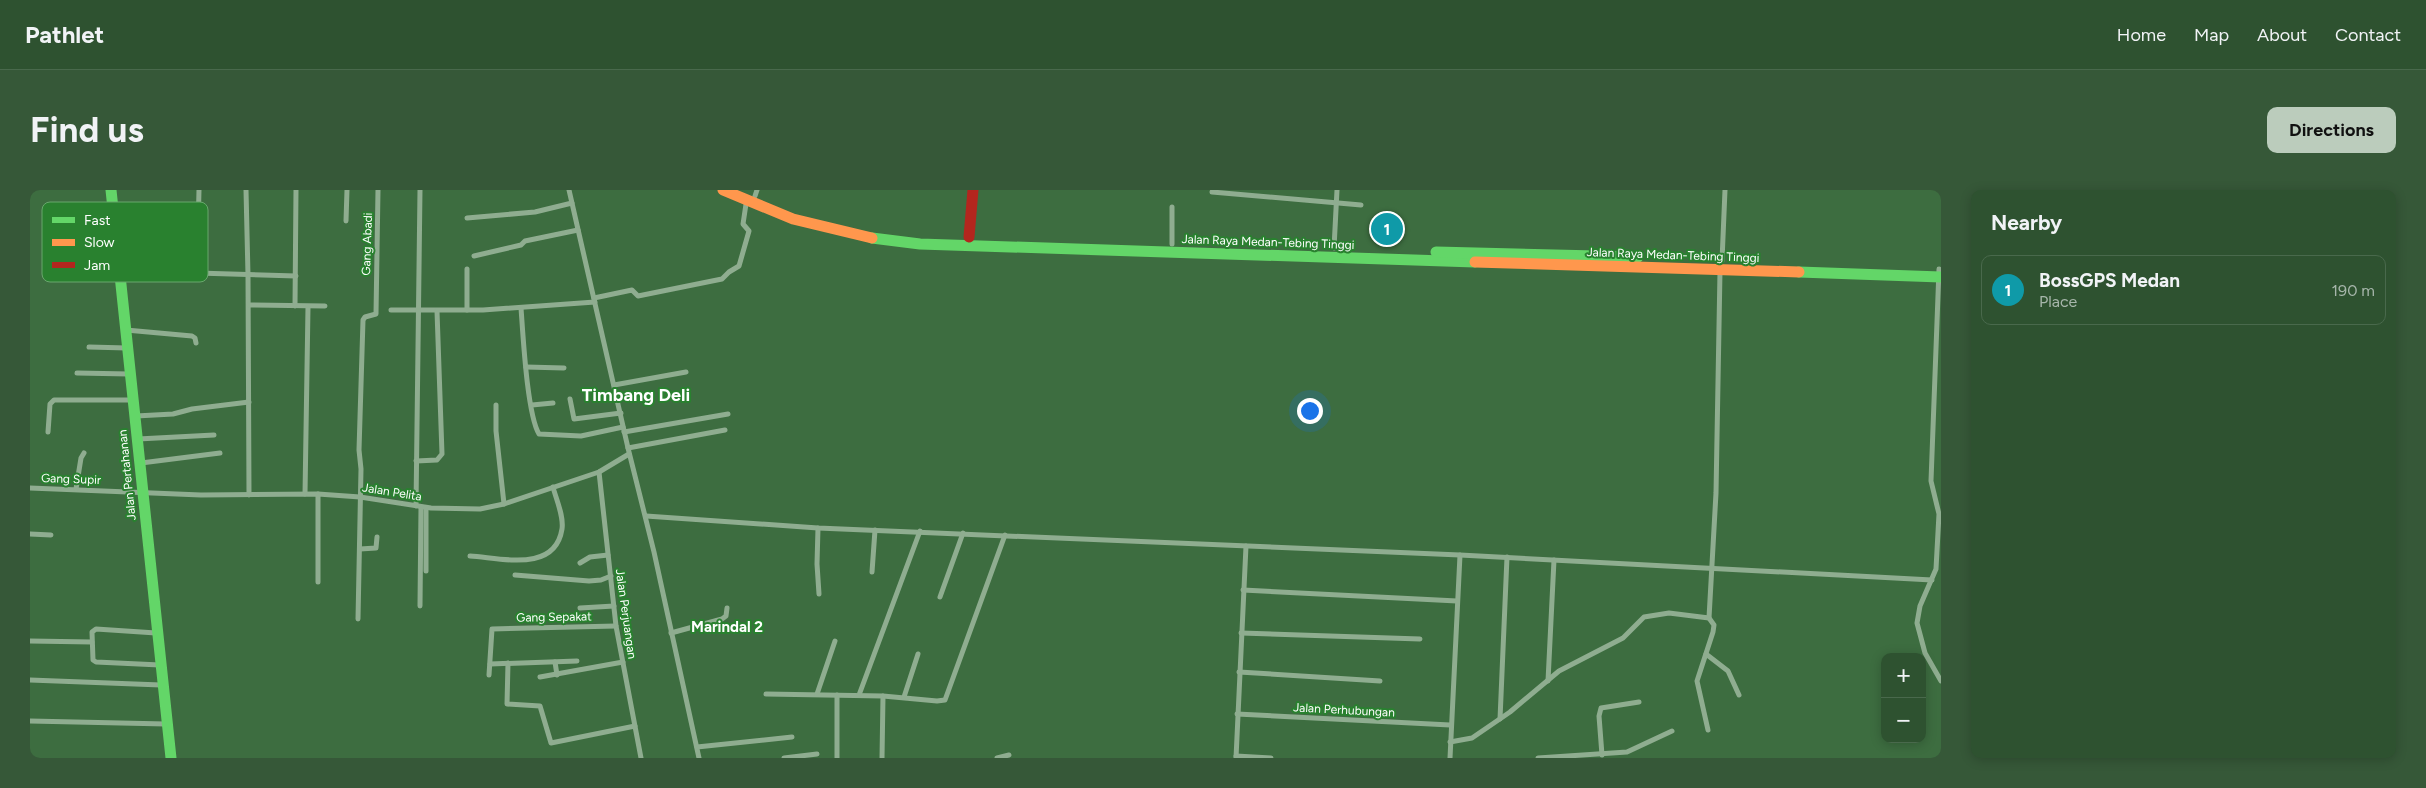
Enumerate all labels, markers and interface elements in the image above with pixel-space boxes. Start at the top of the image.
text: Pathlet [25,20,104,49]
text: Home [2117,24,2166,46]
text: Map [2194,24,2229,46]
text: About [2257,24,2307,46]
text: Contact [2335,24,2401,46]
button: Directions [2267,107,2396,153]
text: Find us [30,109,144,151]
legend [42,202,208,282]
pin: 1 [1371,210,1403,248]
text: Nearby [1991,210,2062,235]
text: Fast [84,212,110,229]
street label: Gang Abadi [359,212,375,276]
street label: Jalan Raya Medan-Tebing Tinggi [1181,232,1355,252]
text: Slow [84,234,115,251]
street label: Jalan Raya Medan-Tebing Tinggi [1586,245,1760,265]
text: Jam [84,257,110,274]
text: BossGPS Medan [2039,269,2180,292]
text: 1 [2005,281,2011,300]
text: 190 m [2332,281,2375,300]
text: Place [2039,292,2077,311]
district label: Timbang Deli [582,384,690,406]
your location [1297,398,1323,424]
street label: Jalan Pertahanan [115,429,139,521]
street label: Gang Supir [41,471,101,487]
street label: Jalan Pelita [361,480,423,504]
street label: Jalan Perjuangan [613,568,639,660]
street label: Gang Sepakat [516,609,592,625]
district label: Marindal 2 [691,618,763,636]
map controls [1881,653,1926,743]
button: + [1881,653,1926,698]
button: − [1881,698,1926,743]
street label: Jalan Perhubungan [1293,700,1396,720]

